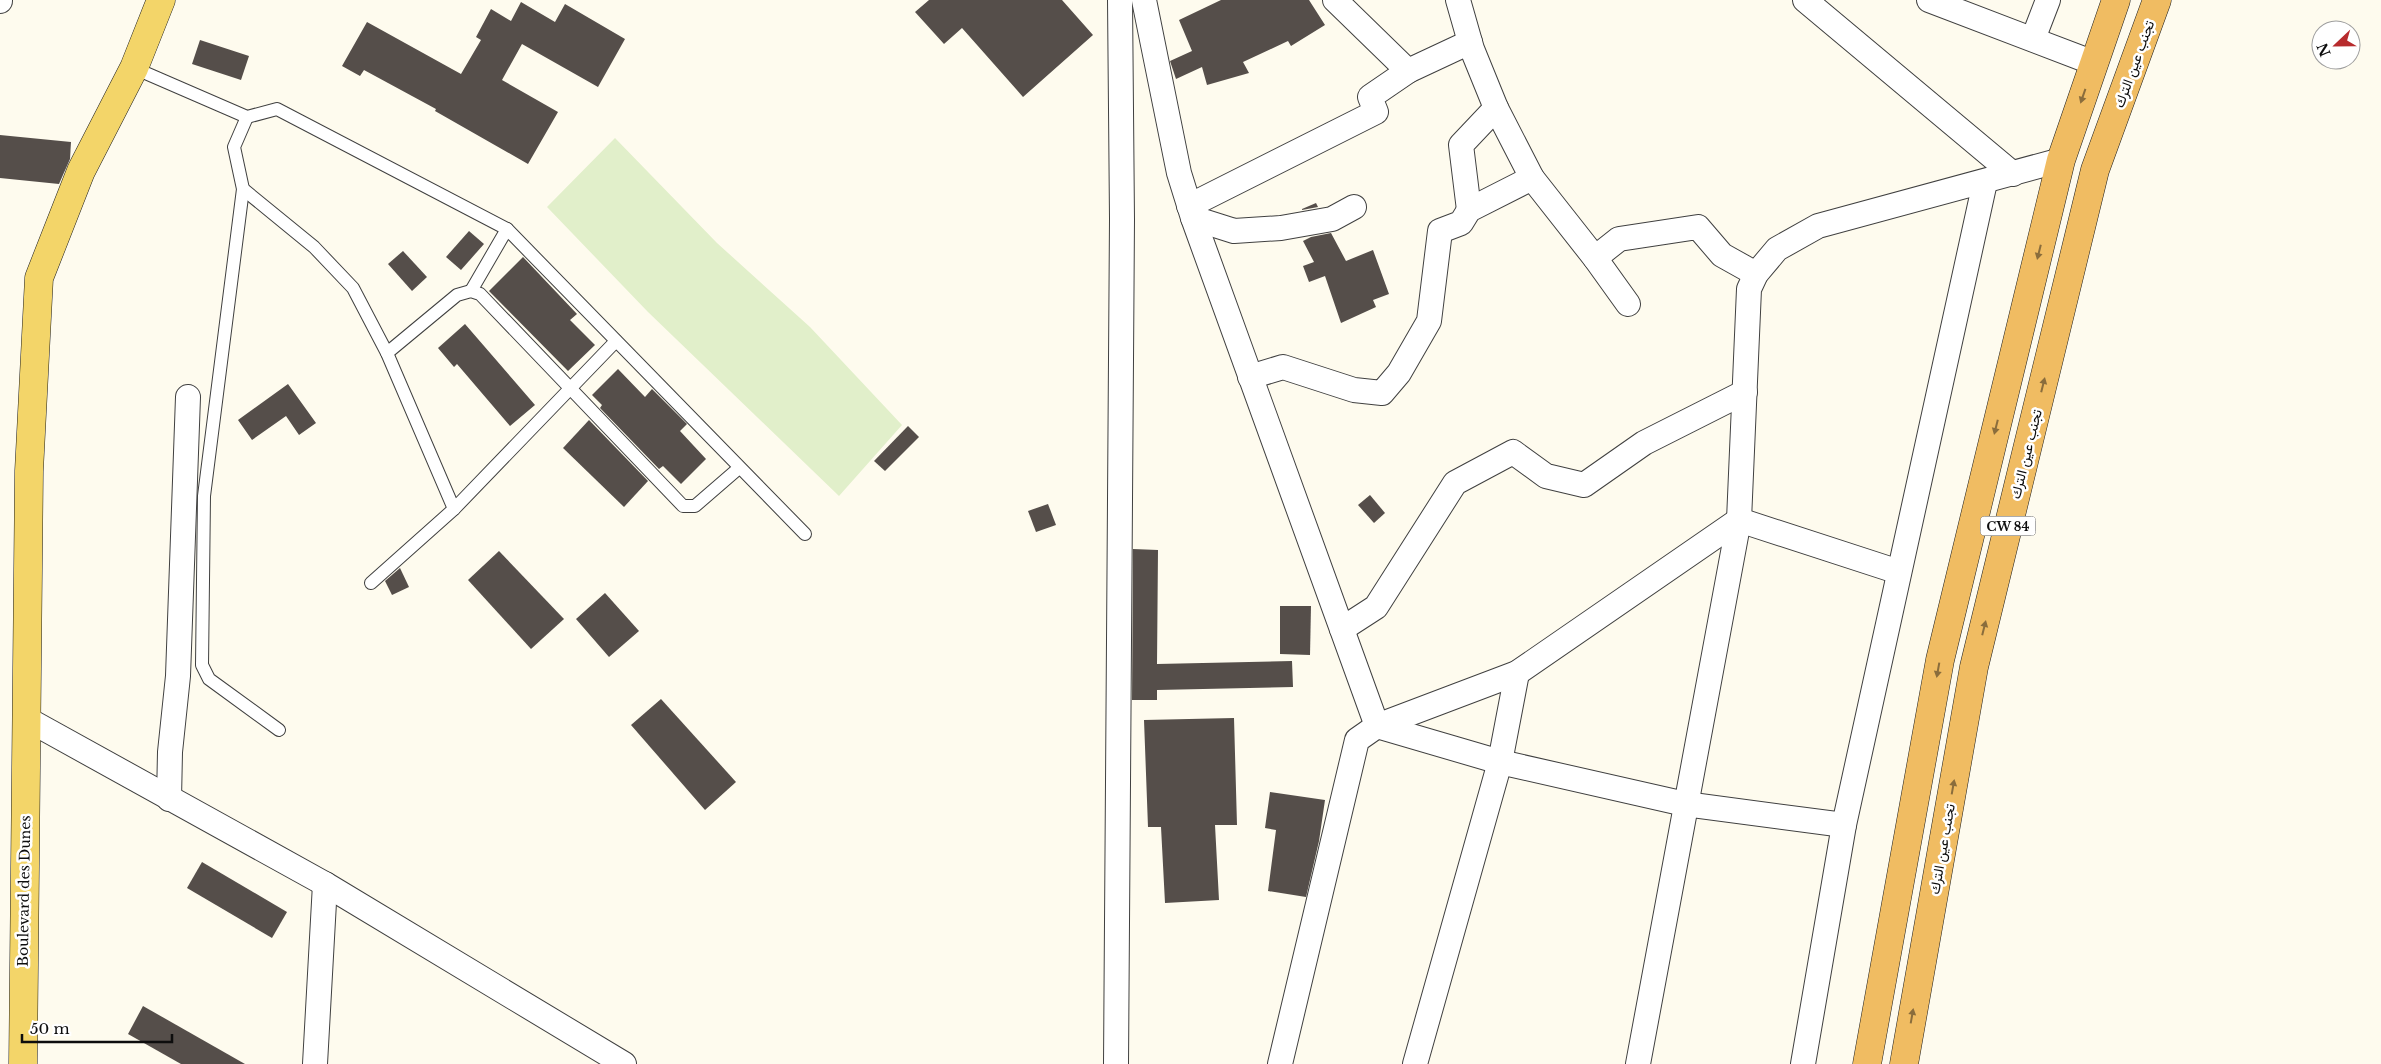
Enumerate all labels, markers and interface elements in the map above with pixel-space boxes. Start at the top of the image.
street label: تجنب عين الترك [2110,18,2158,110]
north arrow [2311,20,2361,70]
text: N [2313,40,2335,59]
one-way arrow [2079,88,2086,103]
one-way arrow [2035,244,2043,259]
one-way arrow [2039,377,2047,392]
street label: تجنب عين الترك [2006,407,2046,501]
one-way arrow [1992,419,2000,434]
road number: CW 84 [1980,516,2036,536]
one-way arrow [1980,620,1988,635]
one-way arrow [1933,662,1941,678]
one-way arrow [1949,779,1957,795]
street label: تجنب عين الترك [1925,802,1959,896]
street label: Boulevard des Dunes [14,815,34,967]
one-way arrow [1909,1008,1917,1024]
scale bar [22,1012,172,1044]
text: 50 m [30,1019,70,1038]

